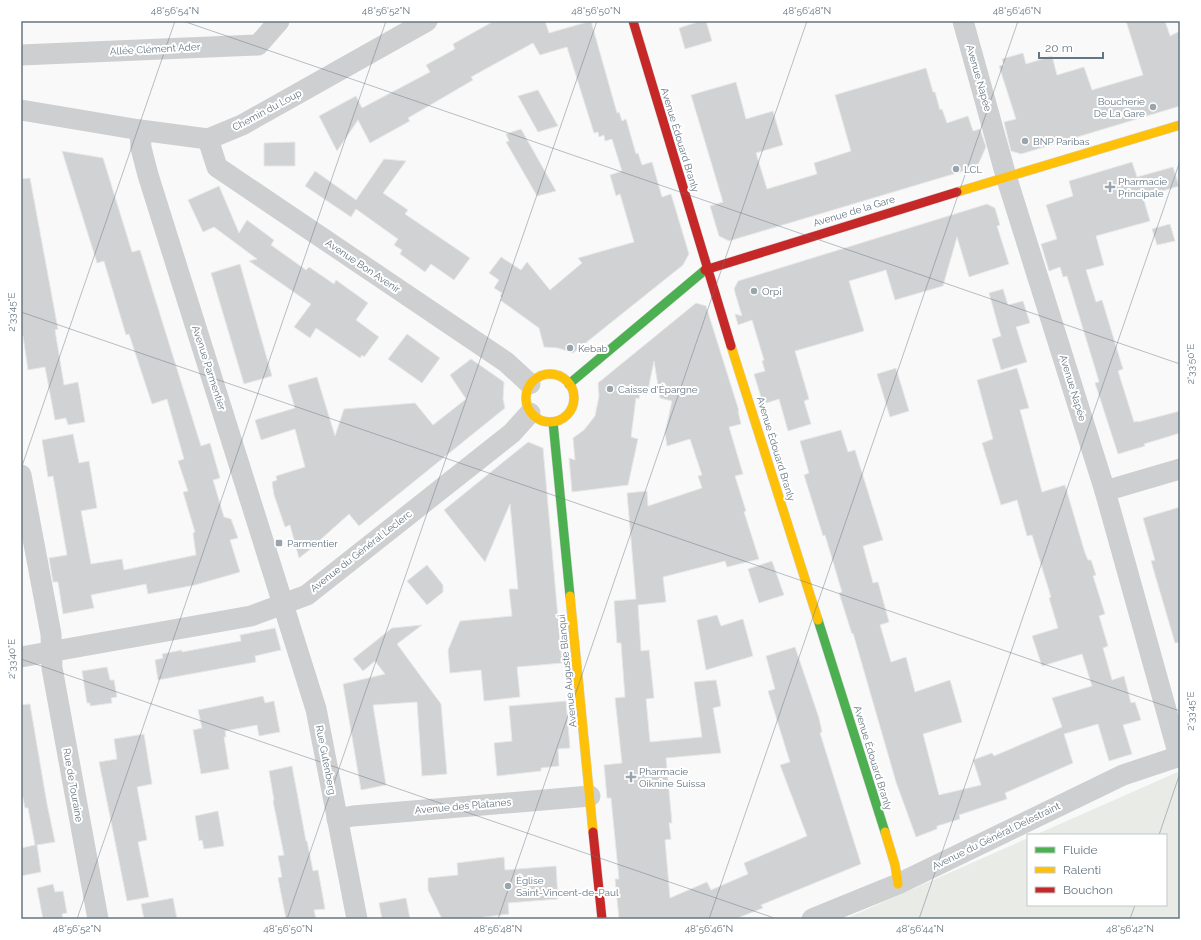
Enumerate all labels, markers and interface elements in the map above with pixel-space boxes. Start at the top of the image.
text: 48°56'54"N [151,5,199,16]
text: 48°56'52"N [362,5,410,16]
text: 48°56'50"N [571,5,621,16]
text: 48°56'48"N [783,5,831,16]
text: 48°56'46"N [993,5,1041,16]
scale bar [1039,34,1103,60]
street label: Allée Clément Ader [109,41,201,57]
text: 20 m [1045,41,1073,55]
street label: Avenue Napée [964,43,994,113]
street label: Avenue Édouard Branly [659,86,701,194]
street label: Chemin du Loup [231,87,303,133]
place label: Boucherie De La Gare [1094,96,1145,119]
marker: Boucherie De La Gare [1148,102,1158,112]
marker: BNP Paribas [1020,136,1030,146]
place label: BNP Paribas [1033,136,1090,147]
marker: LCL [951,164,961,174]
place label: LCL [964,164,982,175]
place label: Pharmacie Principale [1118,176,1167,199]
marker: Pharmacie Principale [1105,182,1115,192]
street label: Avenue de la Gare [812,193,896,229]
street label: Avenue Bon Avenir [324,237,403,295]
marker: Orpi [749,286,759,296]
place label: Orpi [762,286,781,297]
text: 2°33'45"E [6,292,17,332]
street label: Avenue Parmentier [190,324,228,412]
marker: Kebab [565,343,575,353]
place label: Kebab [578,343,608,354]
text: 2°33'50"E [1185,344,1196,384]
street label: Avenue Napée [1058,354,1088,423]
marker: Caisse d'Épargne [605,384,615,394]
place label: Caisse d'Épargne [618,384,698,395]
street label: Avenue Édouard Branly [755,395,797,503]
street label: Avenue du Général Leclerc [308,508,414,594]
marker: Parmentier [274,538,284,548]
place label: Parmentier [287,538,338,549]
street label: Avenue Auguste Blanqui [556,614,578,728]
text: 2°33'40"E [6,639,17,679]
text: 2°33'45"E [1185,691,1196,731]
street label: Avenue Édouard Branly [852,704,894,812]
street label: Rue Gutenberg [314,724,338,796]
street label: Rue de Touraine [61,747,85,823]
place label: Pharmacie Oiknine Suissa [639,766,706,789]
marker: Pharmacie Oiknine Suissa [626,772,636,782]
street label: Avenue des Platanes [414,796,512,816]
street label: Avenue du Général Delestraint [930,800,1062,872]
legend [1027,834,1167,906]
text: Fluide [1063,843,1098,857]
text: Ralenti [1063,863,1101,877]
place label: Église Saint-Vincent-de-Paul [516,875,619,898]
marker: Église Saint-Vincent-de-Paul [503,881,513,891]
text: Bouchon [1063,883,1113,897]
text: 48°56'52"N [53,923,101,934]
text: 48°56'50"N [263,923,313,934]
text: 48°56'48"N [474,923,522,934]
text: 48°56'46"N [685,923,733,934]
text: 48°56'44"N [896,923,944,934]
text: 48°56'42"N [1106,923,1154,934]

